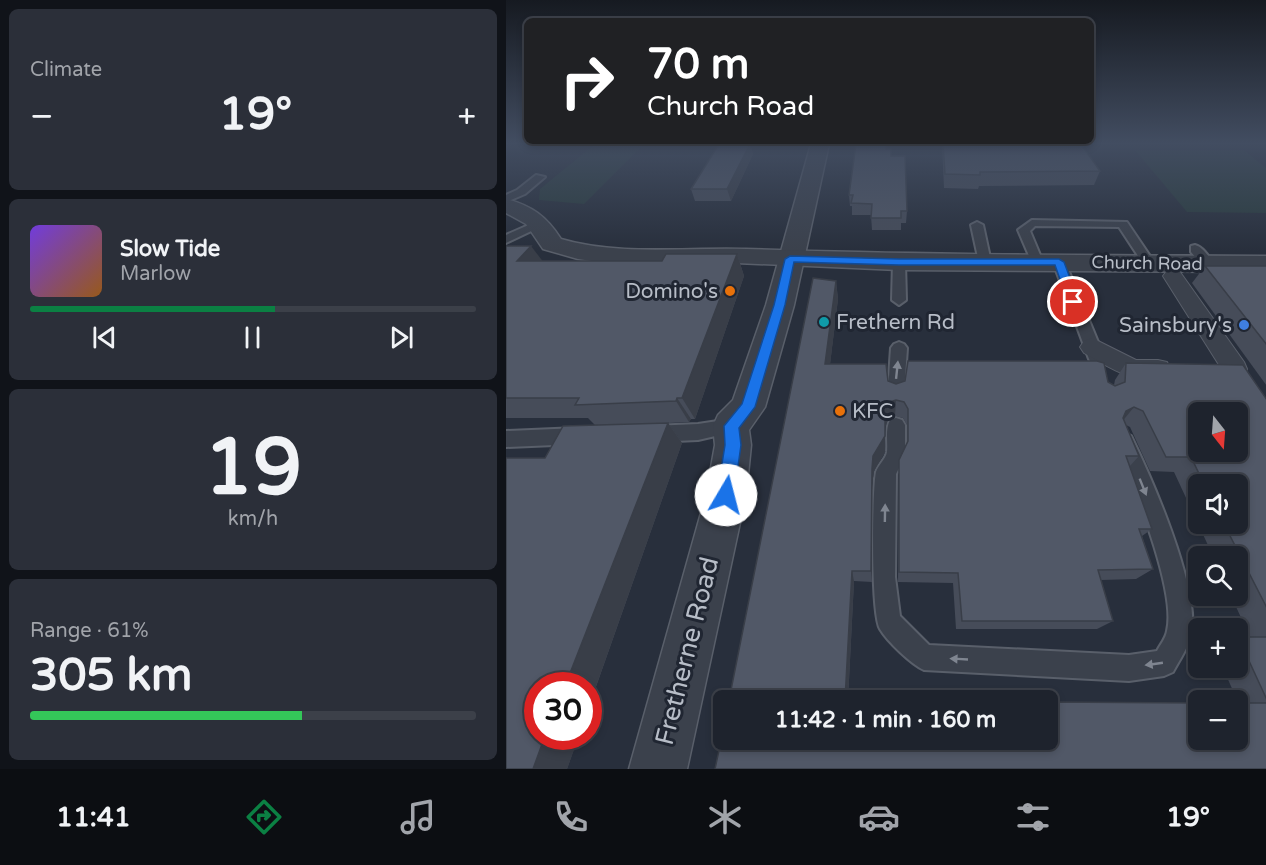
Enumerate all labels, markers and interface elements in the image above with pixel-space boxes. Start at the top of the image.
text: 70 m [647,39,749,90]
icon: right [548,42,626,120]
text: Climate [30,58,102,82]
text: 19° [219,88,292,142]
text: Church Road [647,90,814,123]
text: − [30,97,54,136]
text: + [457,97,476,136]
text: Slow Tide [120,236,220,262]
street label: Church Road [1091,251,1203,275]
text: Marlow [120,262,191,286]
pin [1047,276,1098,327]
place label: Domino's [625,279,718,304]
marker: Domino's [723,284,737,298]
icon: arrive [1056,285,1089,318]
place label: Frethern Rd [836,310,955,335]
place label: Sainsbury's [1119,313,1232,338]
marker: Frethern Rd [817,315,831,329]
marker: Sainsbury's [1237,318,1251,332]
icon: previous [88,321,121,354]
icon: pause [236,321,269,354]
icon: next [385,321,418,354]
one-way arrow [892,360,902,379]
place label: KFC [852,399,893,424]
north arrow [1188,402,1248,462]
map controls [1188,402,1248,750]
marker: KFC [833,404,847,418]
text: 19 [204,421,302,515]
position arrow [694,463,758,527]
button: sound [1188,474,1248,534]
one-way arrow [1138,479,1148,497]
one-way arrow [880,503,890,522]
text: km/h [228,507,278,531]
button: search [1188,546,1248,606]
street label: Fretherne Road [649,554,725,748]
button: + [1188,618,1248,678]
text: Range · 61% [30,619,149,643]
text: 305 km [30,649,192,703]
one-way arrow [950,655,969,664]
one-way arrow [1144,660,1163,669]
speed limit sign: 30 [524,672,602,750]
button: − [1188,690,1248,750]
text: 11:42 · 1 min · 160 m [775,707,996,733]
icon: directions [243,796,285,838]
icon: music [397,796,439,838]
icon: phone [550,796,592,838]
icon: climate [704,796,746,838]
icon: car [858,796,900,838]
icon: filters [1012,796,1054,838]
text: 11:41 [56,801,131,834]
text: 19° [1166,801,1210,834]

